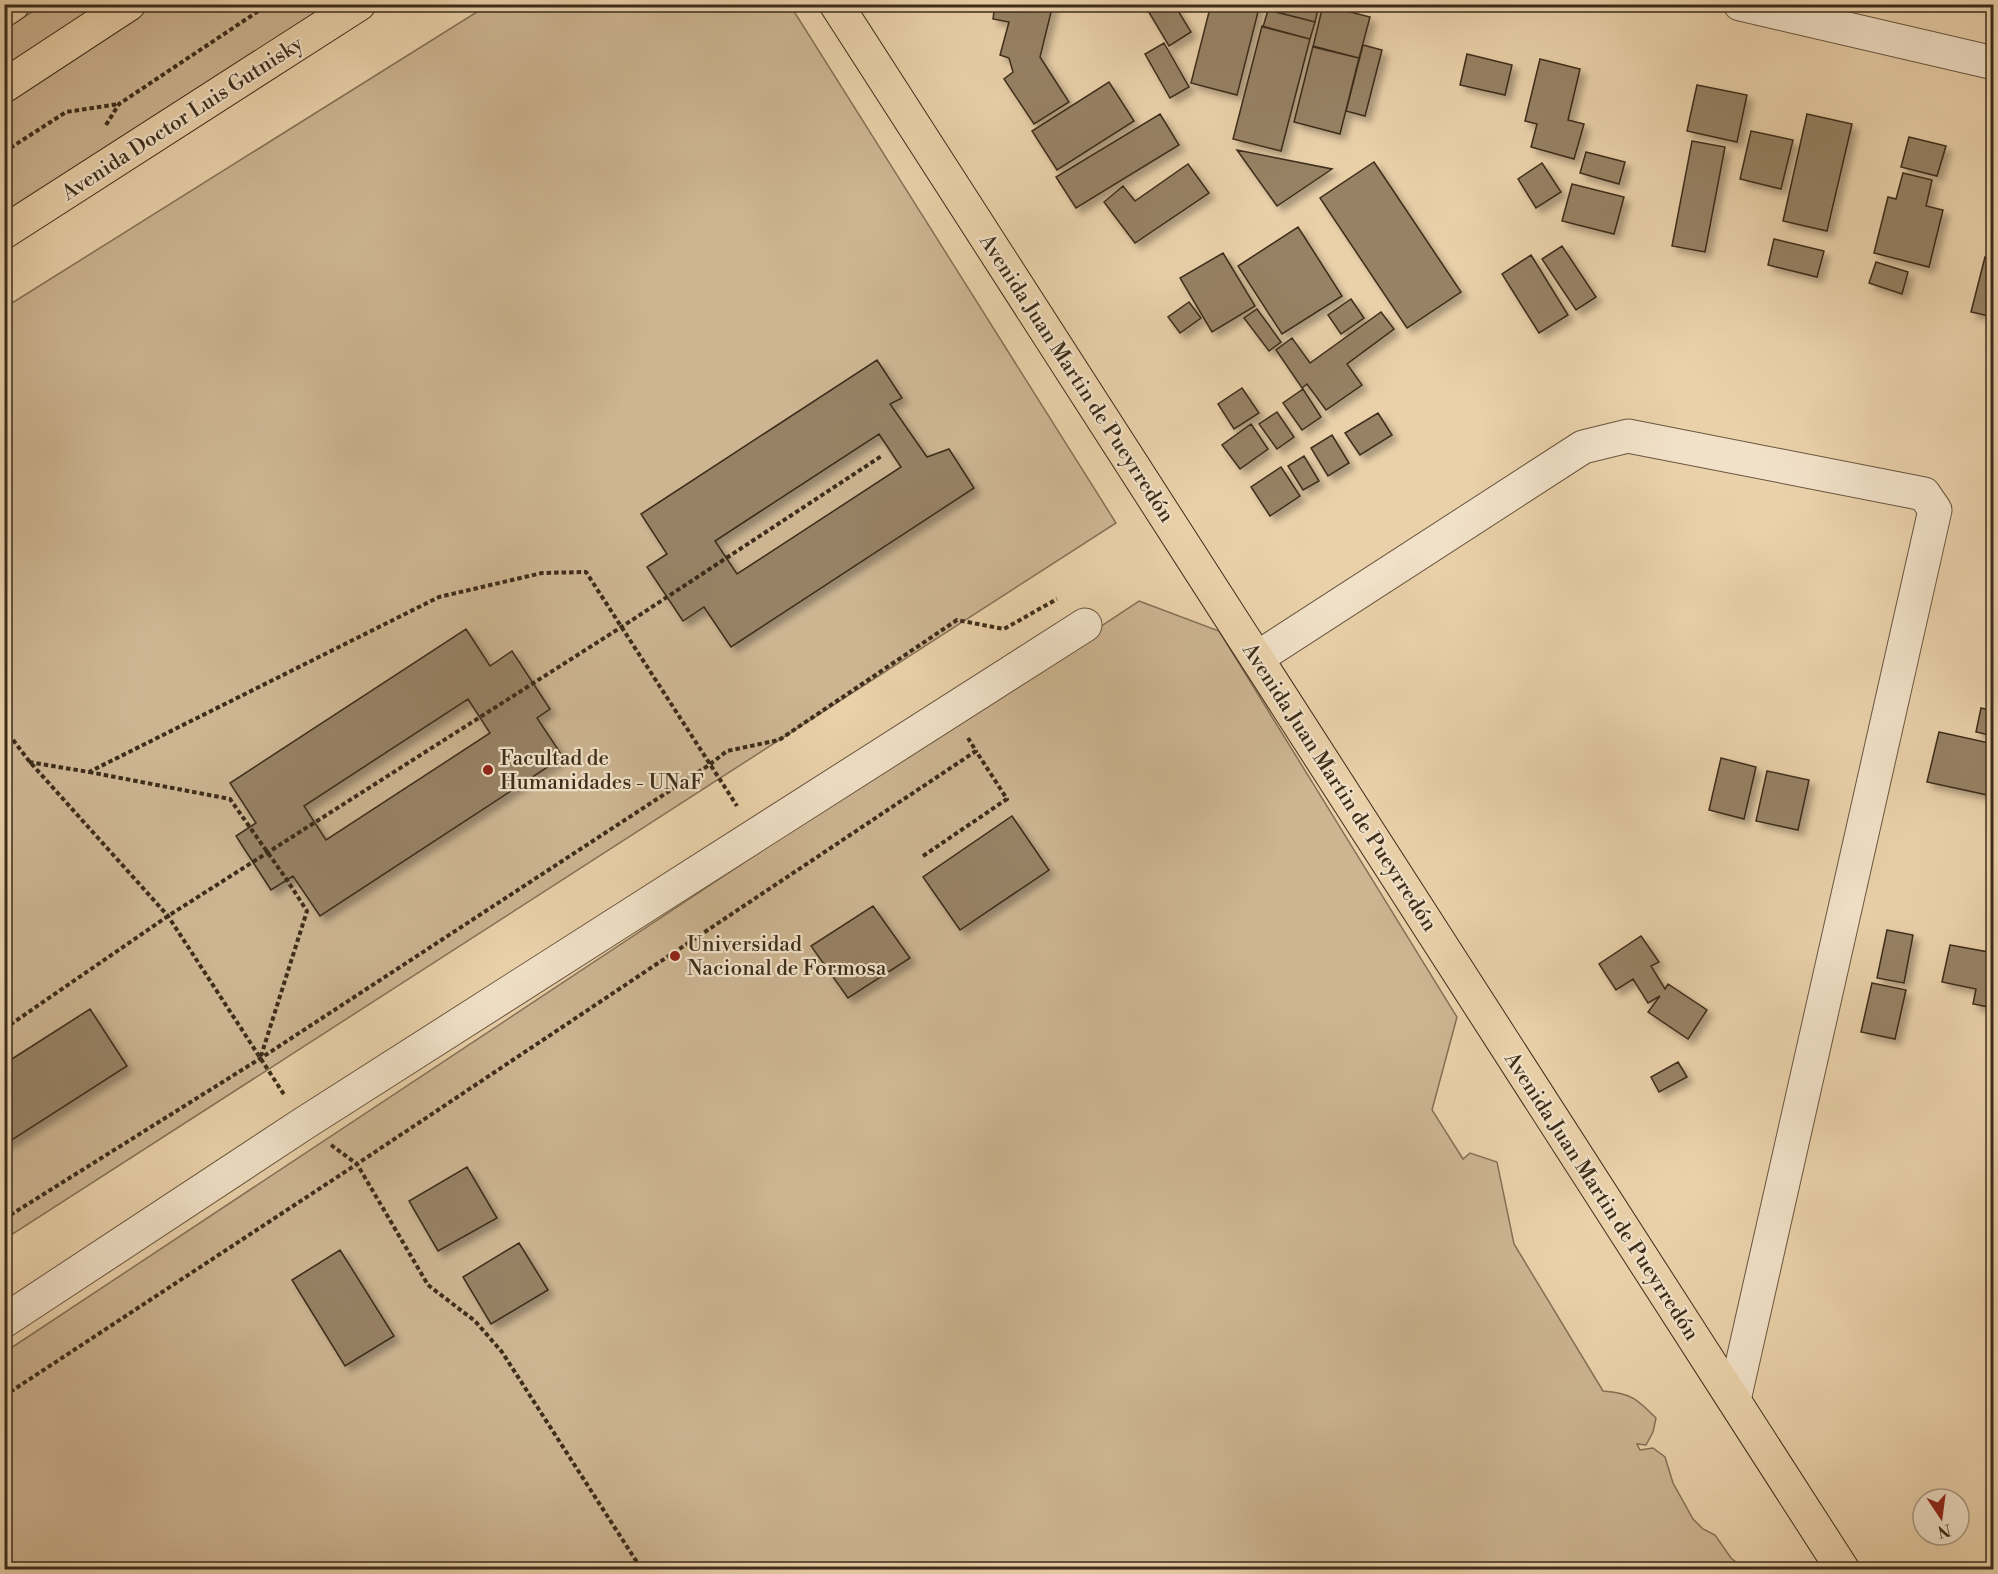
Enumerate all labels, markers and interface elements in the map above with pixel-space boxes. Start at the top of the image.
street label: Avenida Doctor Luis Gutnisky [56,31,309,207]
street label: Avenida Juan Martin de Pueyrredón [973,229,1179,528]
street label: Avenida Juan Martin de Pueyrredón [1236,638,1442,937]
place label: Facultad de Humanidades - UNaF [500,746,704,796]
marker: Facultad de Humanidades - UNaF [481,763,495,777]
place label: Universidad Nacional de Formosa [687,932,887,982]
marker: Universidad Nacional de Formosa [668,949,682,963]
street label: Avenida Juan Martin de Pueyrredón [1498,1047,1704,1346]
north arrow [1911,1487,1971,1547]
text: N [1935,1519,1953,1542]

